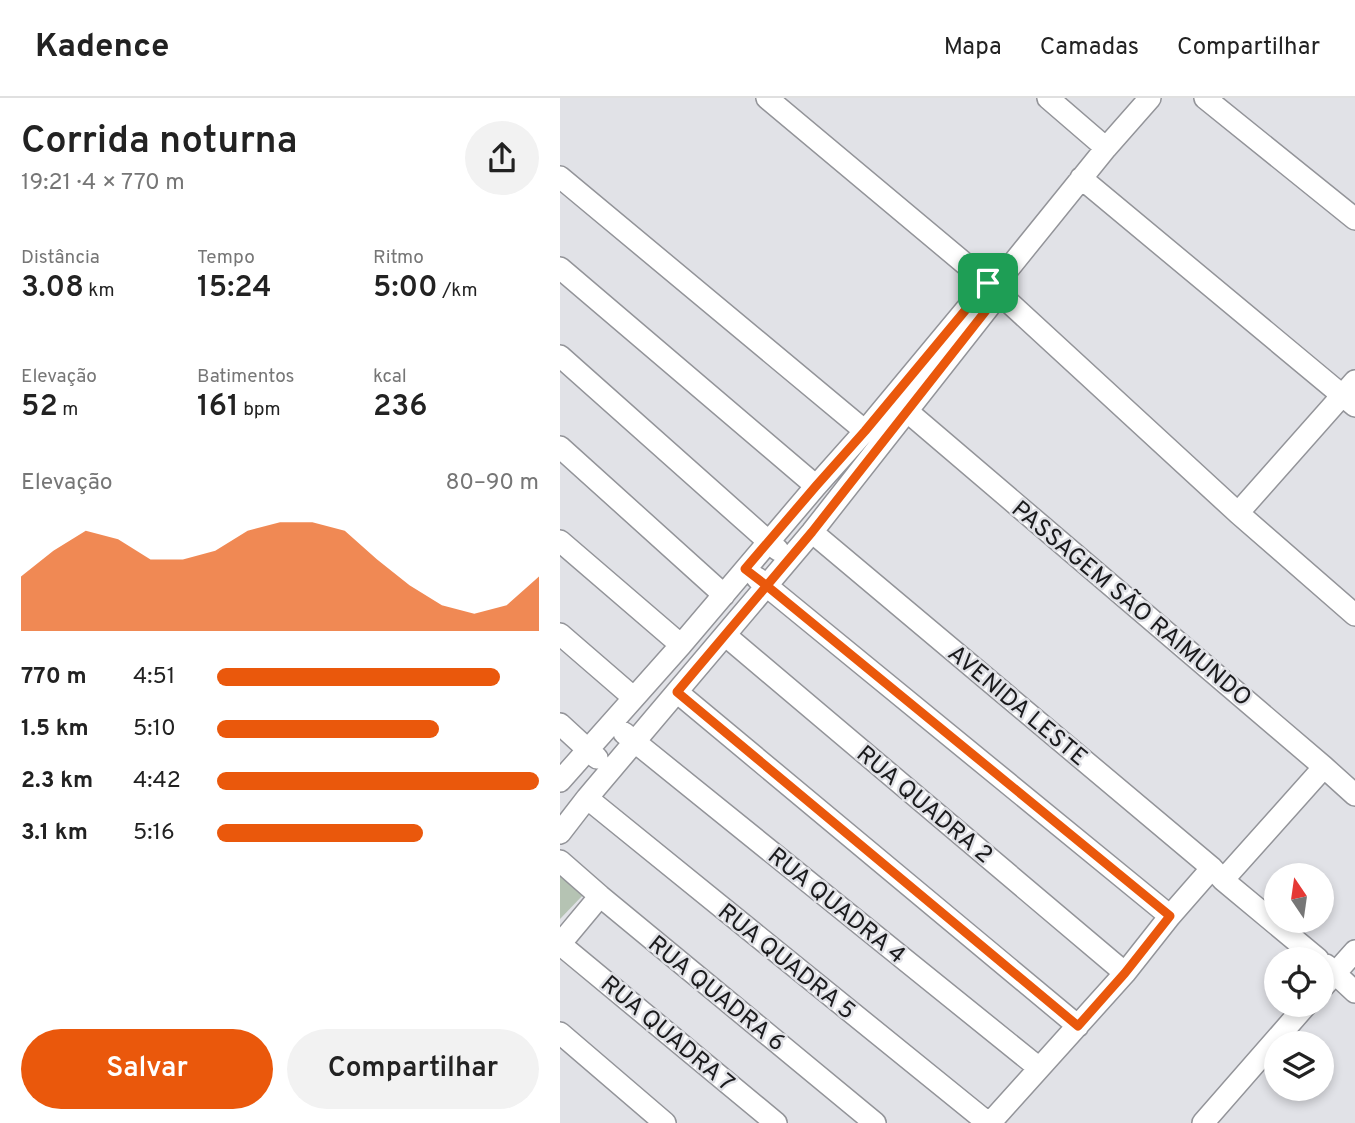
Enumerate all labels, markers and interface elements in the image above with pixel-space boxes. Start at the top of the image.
text: Kadence [35,27,169,69]
text: Mapa [944,33,1002,63]
text: Camadas [1040,33,1139,63]
text: Compartilhar [1177,33,1320,63]
text: Corrida noturna [21,118,298,167]
button: share [465,121,539,195]
text: 19:21 · 4 × 770 m [21,169,185,198]
text: Distância [21,246,100,270]
text: Tempo [197,246,255,270]
text: Ritmo [373,246,424,270]
pin [958,253,1018,313]
icon: arrive [969,264,1007,302]
text: 3.08 [21,270,84,307]
text: 15:24 [197,270,272,307]
text: 5:00 [373,270,438,307]
text: km [84,279,115,303]
text: /km [438,279,478,303]
text: Elevação [21,365,97,389]
text: Batimentos [197,365,295,389]
text: kcal [373,365,407,389]
text: 52 [21,389,58,426]
text: 161 [197,389,239,426]
text: 236 [373,389,428,426]
text: m [58,398,78,422]
text: bpm [239,398,281,422]
text: Elevação [21,469,113,498]
text: 80–90 m [445,469,539,498]
street label: PASSAGEM SÃO RAIMUNDO [1004,494,1258,714]
street label: AVENIDA LESTE [941,639,1093,774]
text: 770 m [21,663,87,692]
text: 4:51 [133,663,175,692]
text: 1.5 km [21,715,89,744]
text: 5:10 [133,715,176,744]
street label: RUA QUADRA 2 [850,740,998,871]
text: 2.3 km [21,767,93,796]
text: 4:42 [133,767,181,796]
text: 3.1 km [21,819,88,848]
text: 5:16 [133,819,175,848]
street label: RUA QUADRA 4 [761,842,911,971]
north arrow [1264,863,1334,933]
map controls [1264,863,1334,1101]
street label: RUA QUADRA 5 [711,898,861,1027]
street label: RUA QUADRA 6 [641,930,791,1059]
button: locate [1264,947,1334,1017]
street label: RUA QUADRA 7 [594,970,740,1099]
button: Salvar [21,1029,273,1109]
button: Compartilhar [287,1029,539,1109]
button: layers [1264,1031,1334,1101]

